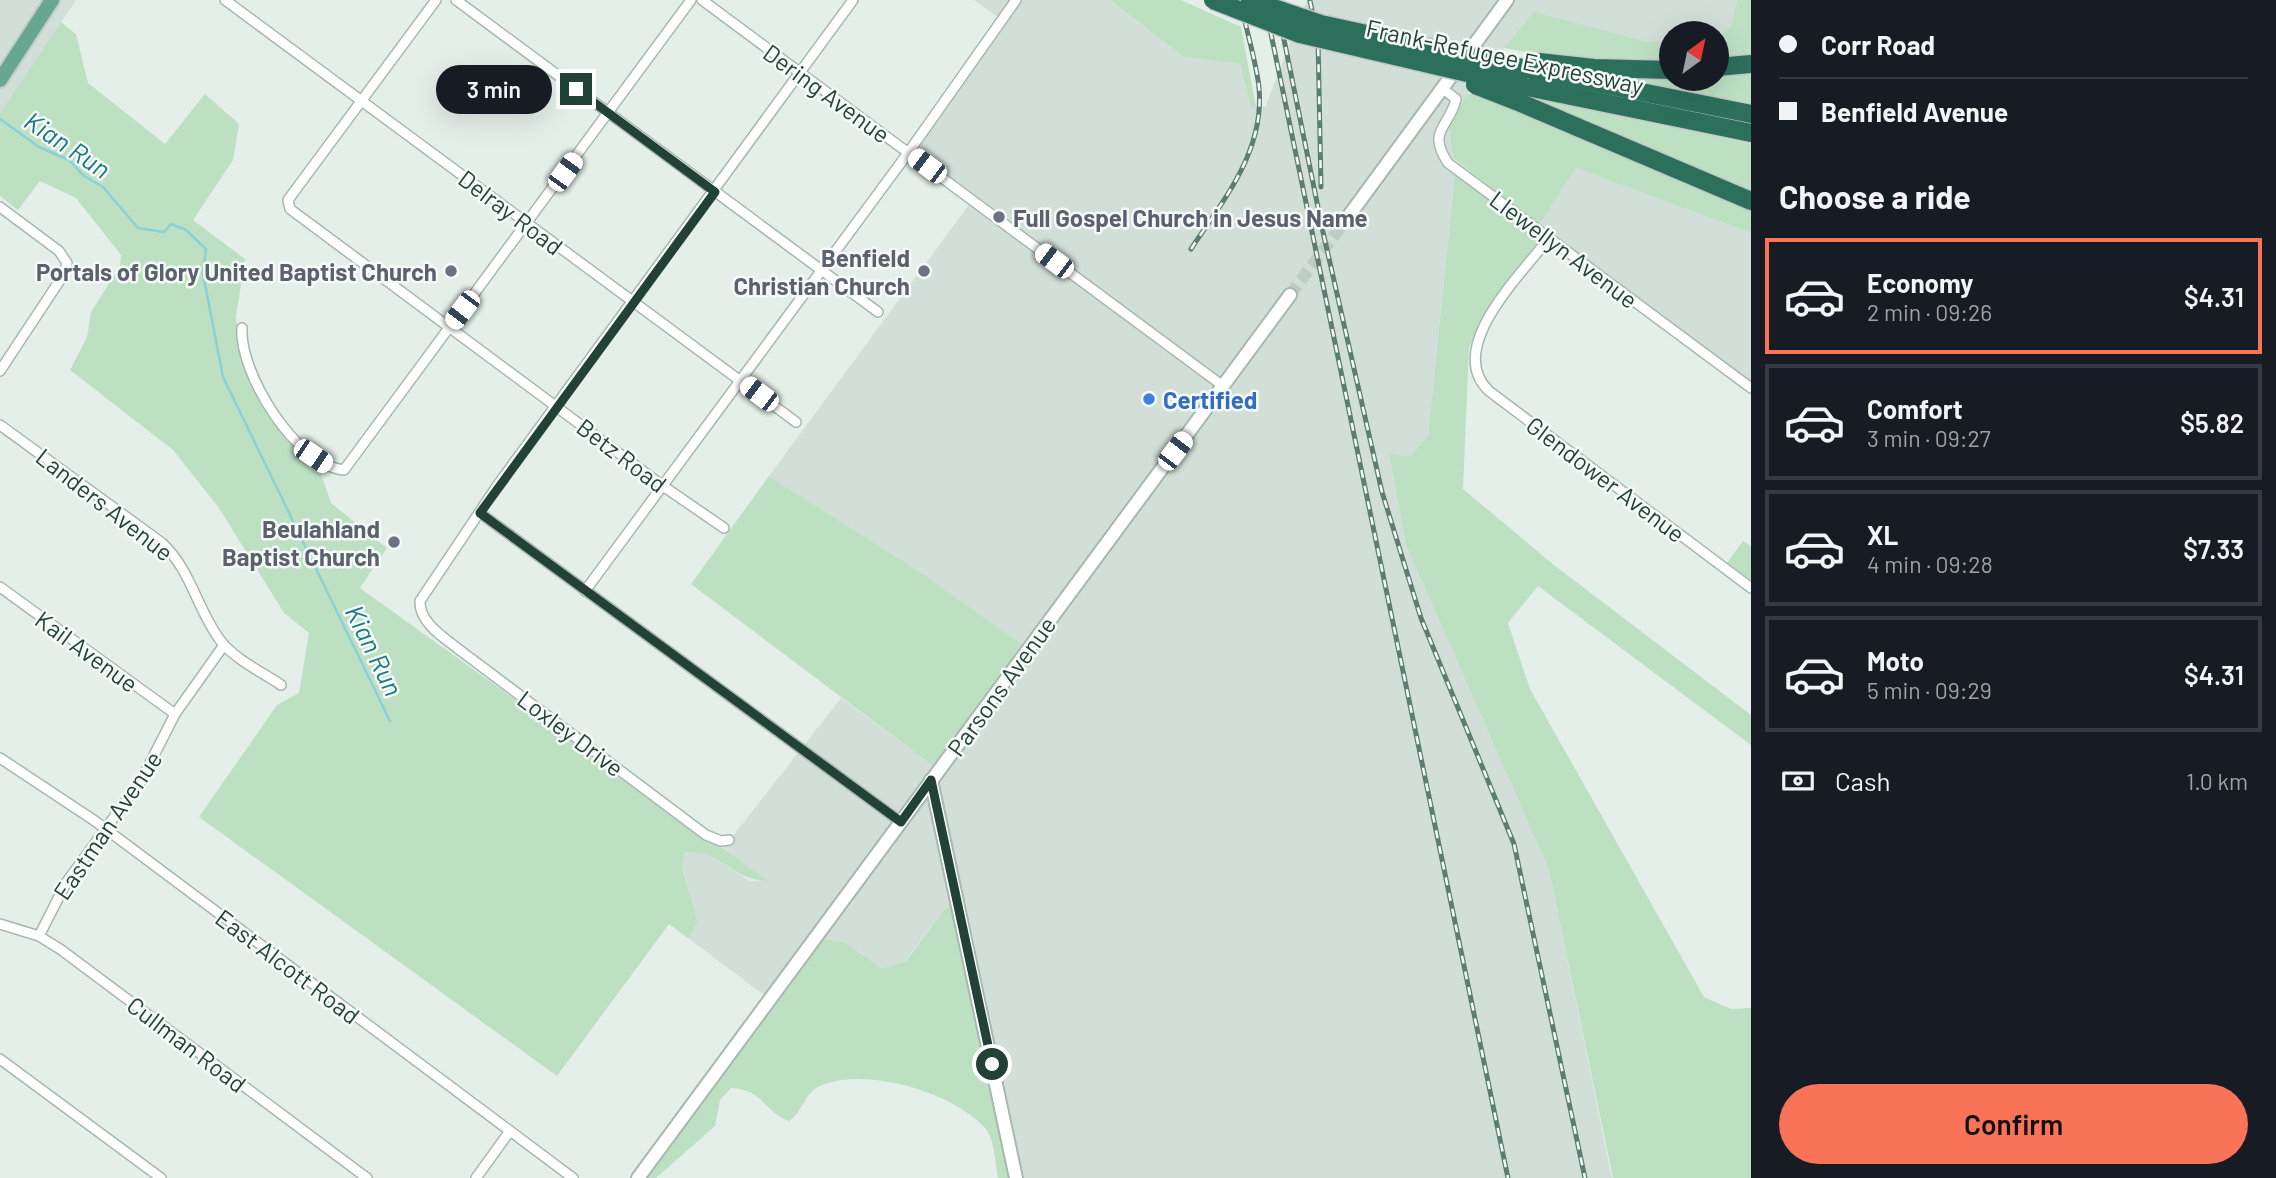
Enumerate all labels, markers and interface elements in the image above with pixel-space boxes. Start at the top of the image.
street label: Frank-Refugee Expressway [1364,12,1646,100]
north arrow [1659,21,1729,91]
map controls [1659,21,1729,91]
text: Corr Road [1821,29,1935,60]
street label: Dering Avenue [758,37,896,149]
callout: 3 min [436,64,552,114]
route end [560,73,592,105]
text: 3 min [467,75,521,103]
text: Benfield Avenue [1821,96,2008,127]
water label: Kian Run [19,104,117,184]
car [904,145,951,187]
car [545,149,586,195]
street label: Delray Road [453,163,569,261]
text: Choose a ride [1779,177,1971,215]
street label: Llewellyn Avenue [1484,184,1644,314]
place label: Full Gospel Church in Jesus Name [1013,203,1368,232]
marker: Full Gospel Church in Jesus Name [991,209,1007,225]
car [1031,240,1078,282]
place label: Benfield Christian Church [733,243,910,300]
place label: Portals of Glory United Baptist Church [36,257,437,286]
marker: Portals of Glory United Baptist Church [443,263,459,279]
marker: Benfield Christian Church [916,263,932,279]
icon: car [1783,265,1846,328]
text: Economy [1867,267,1973,298]
text: $4.31 [2184,281,2244,312]
car [441,287,484,333]
text: 2 min · 09:26 [1867,298,1992,326]
car [736,373,783,415]
place label: Certified [1163,385,1257,414]
marker: Certified [1141,391,1157,407]
icon: car [1783,391,1846,454]
text: Comfort [1867,393,1963,424]
text: $5.82 [2180,407,2244,438]
street label: Glendower Avenue [1521,410,1691,548]
street label: Betz Road [571,412,673,498]
text: 3 min · 09:27 [1867,424,1991,452]
car [1154,428,1197,474]
car [290,436,337,476]
street label: Landers Avenue [31,442,179,566]
place label: Beulahland Baptist Church [222,514,380,571]
icon: car [1783,517,1846,580]
text: XL [1867,519,1898,550]
text: $7.33 [2183,533,2244,564]
marker: Beulahland Baptist Church [386,534,402,550]
text: 4 min · 09:28 [1867,550,1993,578]
water label: Kian Run [340,600,410,700]
street label: Kail Avenue [30,604,144,698]
street label: Parsons Avenue [941,611,1061,761]
icon: car [1783,643,1846,706]
text: Moto [1867,645,1924,676]
text: $4.31 [2184,659,2244,690]
text: 5 min · 09:29 [1867,676,1992,704]
street label: Loxley Drive [512,684,630,782]
street label: Eastman Avenue [47,745,167,905]
icon: cash [1779,762,1817,800]
text: Cash [1835,765,1890,796]
text: 1.0 km [2186,767,2248,795]
street label: East Alcott Road [210,902,366,1030]
street label: Cullman Road [122,990,252,1098]
route start [976,1048,1008,1080]
button: Confirm [1779,1084,2248,1164]

